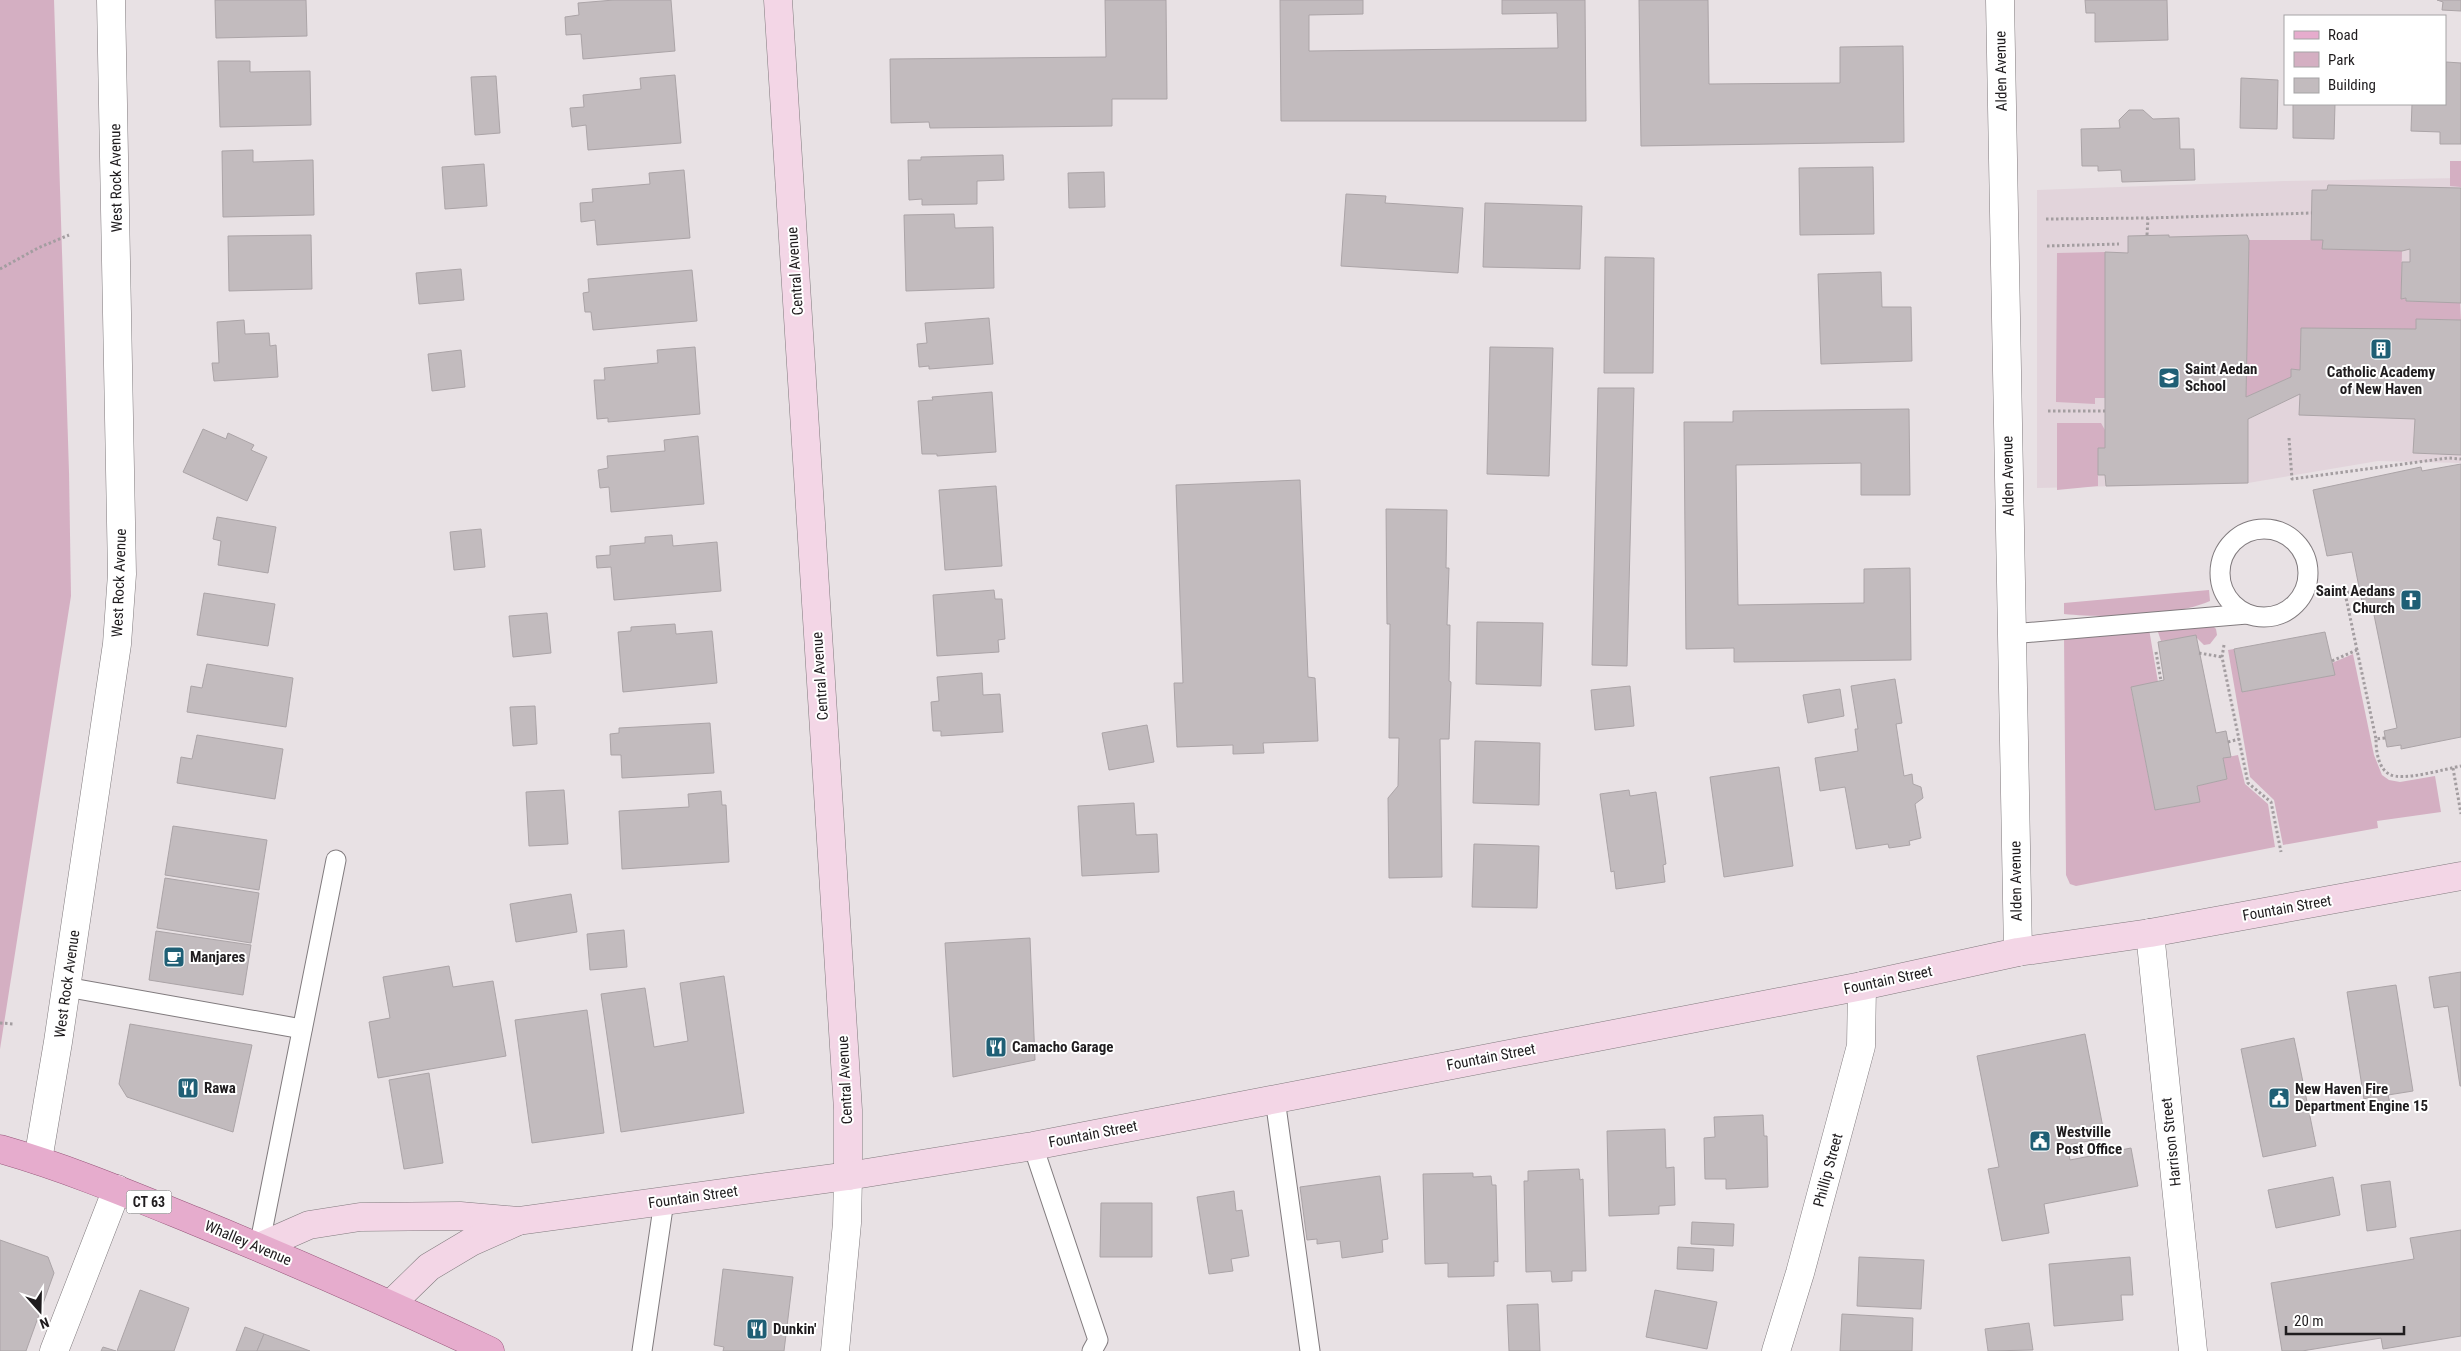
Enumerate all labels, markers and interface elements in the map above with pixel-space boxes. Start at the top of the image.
legend [2284,15,2446,105]
text: Road [2328,26,2358,44]
street label: Alden Avenue [1991,31,2011,111]
text: Park [2328,51,2355,69]
text: Building [2328,76,2376,94]
street label: West Rock Avenue [106,123,126,233]
street label: Central Avenue [783,226,807,316]
building icon: Catholic Academy of New Haven [2369,337,2393,361]
place label: Saint Aedan School [2185,360,2257,395]
place label: Catholic Academy of New Haven [2327,363,2435,398]
school or university icon: Saint Aedan School [2157,366,2181,390]
street label: Alden Avenue [1998,436,2018,516]
street label: West Rock Avenue [108,528,130,638]
place label: Saint Aedans Church [2316,582,2395,617]
church icon: Saint Aedans Church [2399,588,2423,612]
street label: Central Avenue [808,631,832,721]
street label: Alden Avenue [2006,841,2026,921]
street label: Fountain Street [2241,891,2333,925]
street label: West Rock Avenue [51,929,83,1039]
cafe icon: Manjares [162,945,186,969]
place label: Manjares [190,948,246,966]
street label: Fountain Street [1842,962,1934,998]
street label: Central Avenue [834,1035,856,1125]
restaurant icon: Camacho Garage [984,1035,1008,1059]
place label: Camacho Garage [1012,1038,1113,1056]
street label: Fountain Street [1445,1040,1537,1074]
restaurant icon: Rawa [176,1076,200,1100]
place label: Rawa [204,1079,236,1097]
place label: New Haven Fire Department Engine 15 [2295,1080,2428,1115]
public building icon: New Haven Fire Department Engine 15 [2267,1086,2291,1110]
street label: Harrison Street [2157,1097,2185,1187]
street label: Fountain Street [1047,1117,1139,1151]
place label: Westville Post Office [2056,1123,2122,1158]
public building icon: Westville Post Office [2028,1129,2052,1153]
street label: Phillip Street [1810,1131,1846,1209]
street label: Fountain Street [647,1182,739,1212]
road number: CT 63 [126,1190,172,1214]
street label: Whalley Avenue [202,1217,294,1269]
north arrow [15,1286,65,1336]
scale bar [2286,1304,2404,1336]
text: 20 m [2294,1312,2324,1330]
text: N [38,1314,51,1332]
restaurant icon: Dunkin' [745,1317,769,1341]
place label: Dunkin' [773,1320,817,1338]

